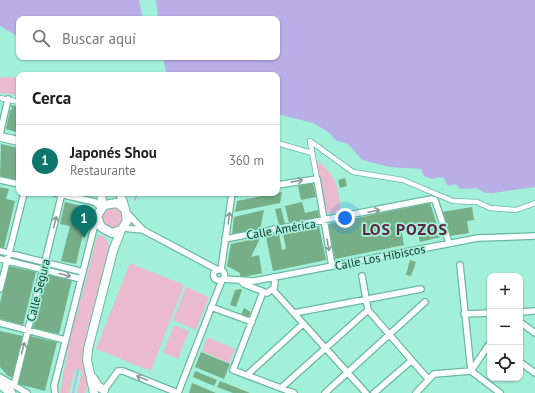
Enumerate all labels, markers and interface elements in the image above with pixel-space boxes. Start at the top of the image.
search box [16,16,280,60]
icon: search [30,27,52,49]
text: Buscar aquí [62,29,136,48]
text: Cerca [32,87,71,109]
text: Japonés Shou [70,143,157,162]
text: 1 [41,152,49,169]
text: 360 m [229,152,264,169]
text: Restaurante [70,162,136,179]
one-way arrow [290,177,303,185]
pin: 1 [71,205,97,238]
one-way arrow [367,207,380,215]
your location [335,208,355,228]
one-way arrow [225,212,233,225]
one-way arrow [52,216,59,229]
street label: Calle América [245,216,317,242]
district label: LOS POZOS [362,219,448,239]
one-way arrow [325,238,333,251]
street label: Calle Los Hibiscos [334,241,426,273]
street label: Calle Segura [23,257,53,323]
one-way arrow [58,272,71,279]
map controls [487,273,523,381]
button: + [487,273,523,309]
button: − [487,309,523,345]
one-way arrow [20,342,27,355]
button: locate [487,345,523,381]
one-way arrow [136,374,148,382]

